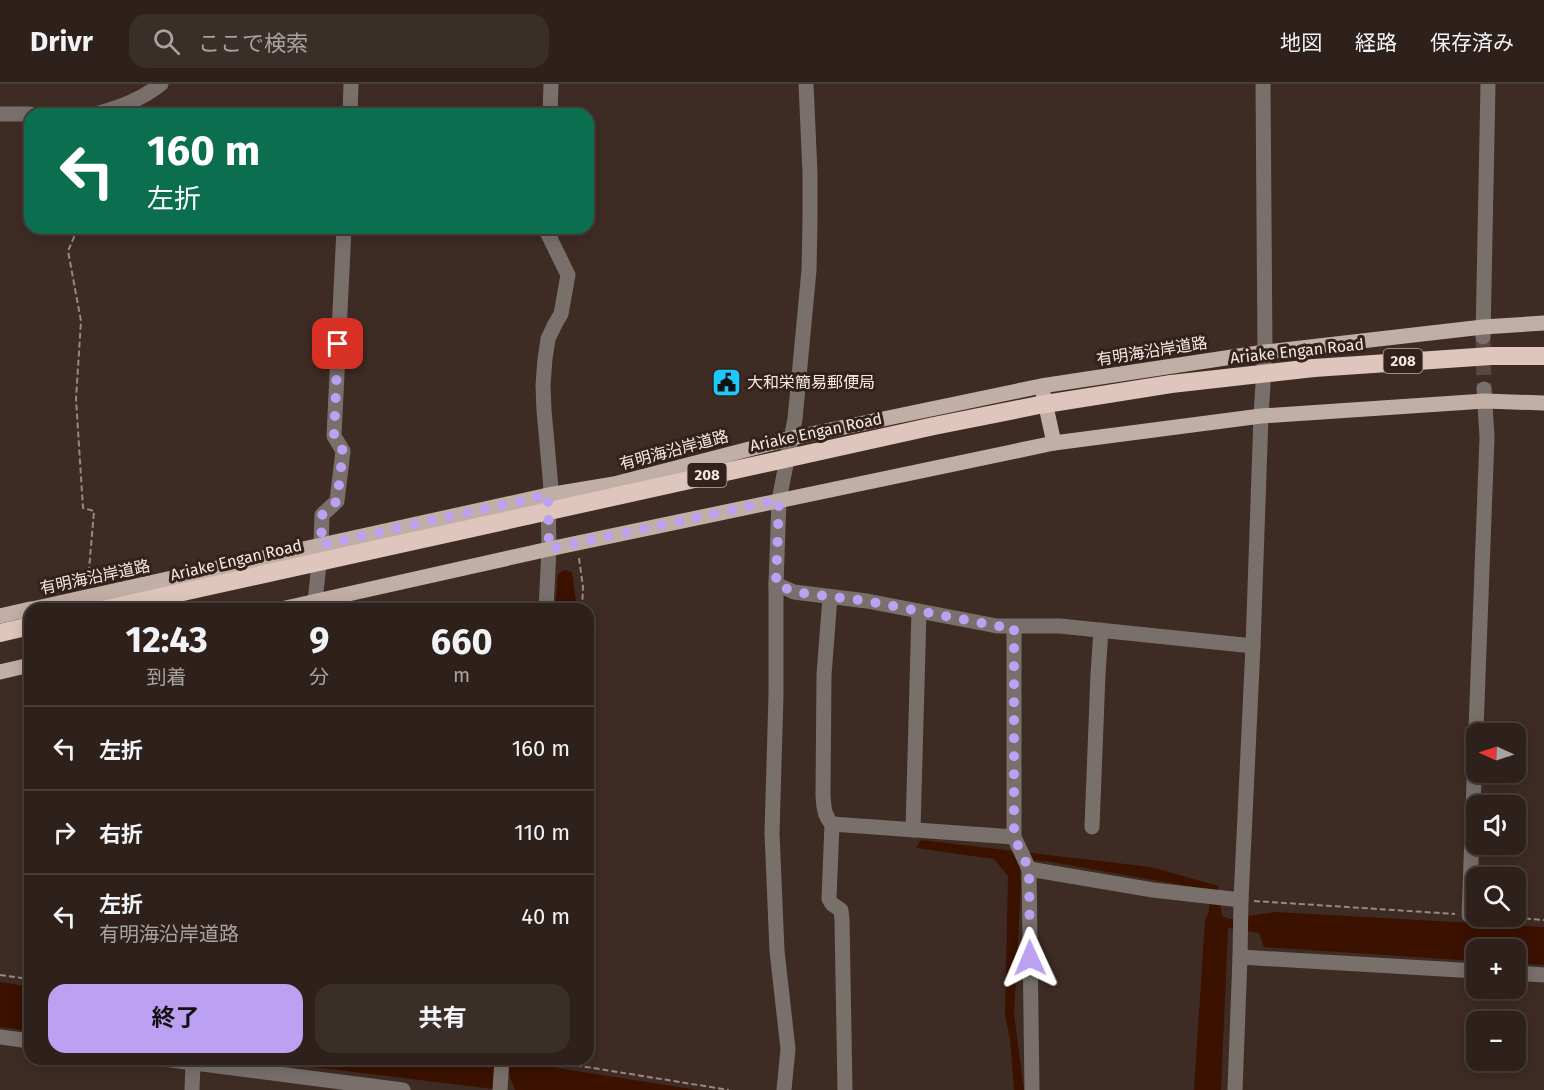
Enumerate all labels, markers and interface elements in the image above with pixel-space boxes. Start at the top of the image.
search box [129,14,549,68]
text: Drivr [30,25,93,58]
icon: search [150,25,183,58]
text: ここで検索 [198,30,308,57]
text: 地図 [1280,30,1322,56]
text: 経路 [1355,30,1397,56]
text: 保存済み [1430,30,1514,56]
text: 160 m [147,126,260,176]
icon: left [48,132,126,210]
text: 左折 [147,183,201,215]
pin [312,318,363,369]
icon: arrive [321,327,354,360]
street label: 有明海沿岸道路 [1095,333,1209,369]
street label: Ariake Engan Road [1229,335,1365,367]
road number: 208 [1384,349,1422,373]
public building icon: 大和栄簡易郵便局 [710,366,742,398]
place label: 大和栄簡易郵便局 [747,373,875,392]
street label: Ariake Engan Road [748,409,884,455]
street label: 有明海沿岸道路 [617,426,731,474]
road number: 208 [688,463,726,487]
street label: Ariake Engan Road [168,536,304,584]
street label: 有明海沿岸道路 [38,556,152,598]
text: 12:43 [125,618,208,662]
text: 9 [309,618,329,662]
text: 660 [431,620,493,664]
text: m [453,663,470,687]
text: 到着 [147,665,187,689]
text: 分 [309,665,329,689]
north arrow [1466,723,1526,783]
map controls [1466,723,1526,1071]
icon: left [48,732,81,765]
text: 160 m [512,735,570,762]
text: 左折 [99,737,143,764]
button: sound [1466,795,1526,855]
icon: right [48,816,81,849]
text: 110 m [514,819,570,846]
text: 右折 [99,821,143,848]
button: search [1466,867,1526,927]
text: 左折 [99,891,143,918]
icon: left [48,900,81,933]
text: 40 m [521,903,570,930]
text: 有明海沿岸道路 [99,922,239,946]
position arrow [998,926,1062,990]
button: + [1466,939,1526,999]
button: 終了 [48,984,303,1053]
button: 共有 [315,984,570,1053]
button: − [1466,1011,1526,1071]

